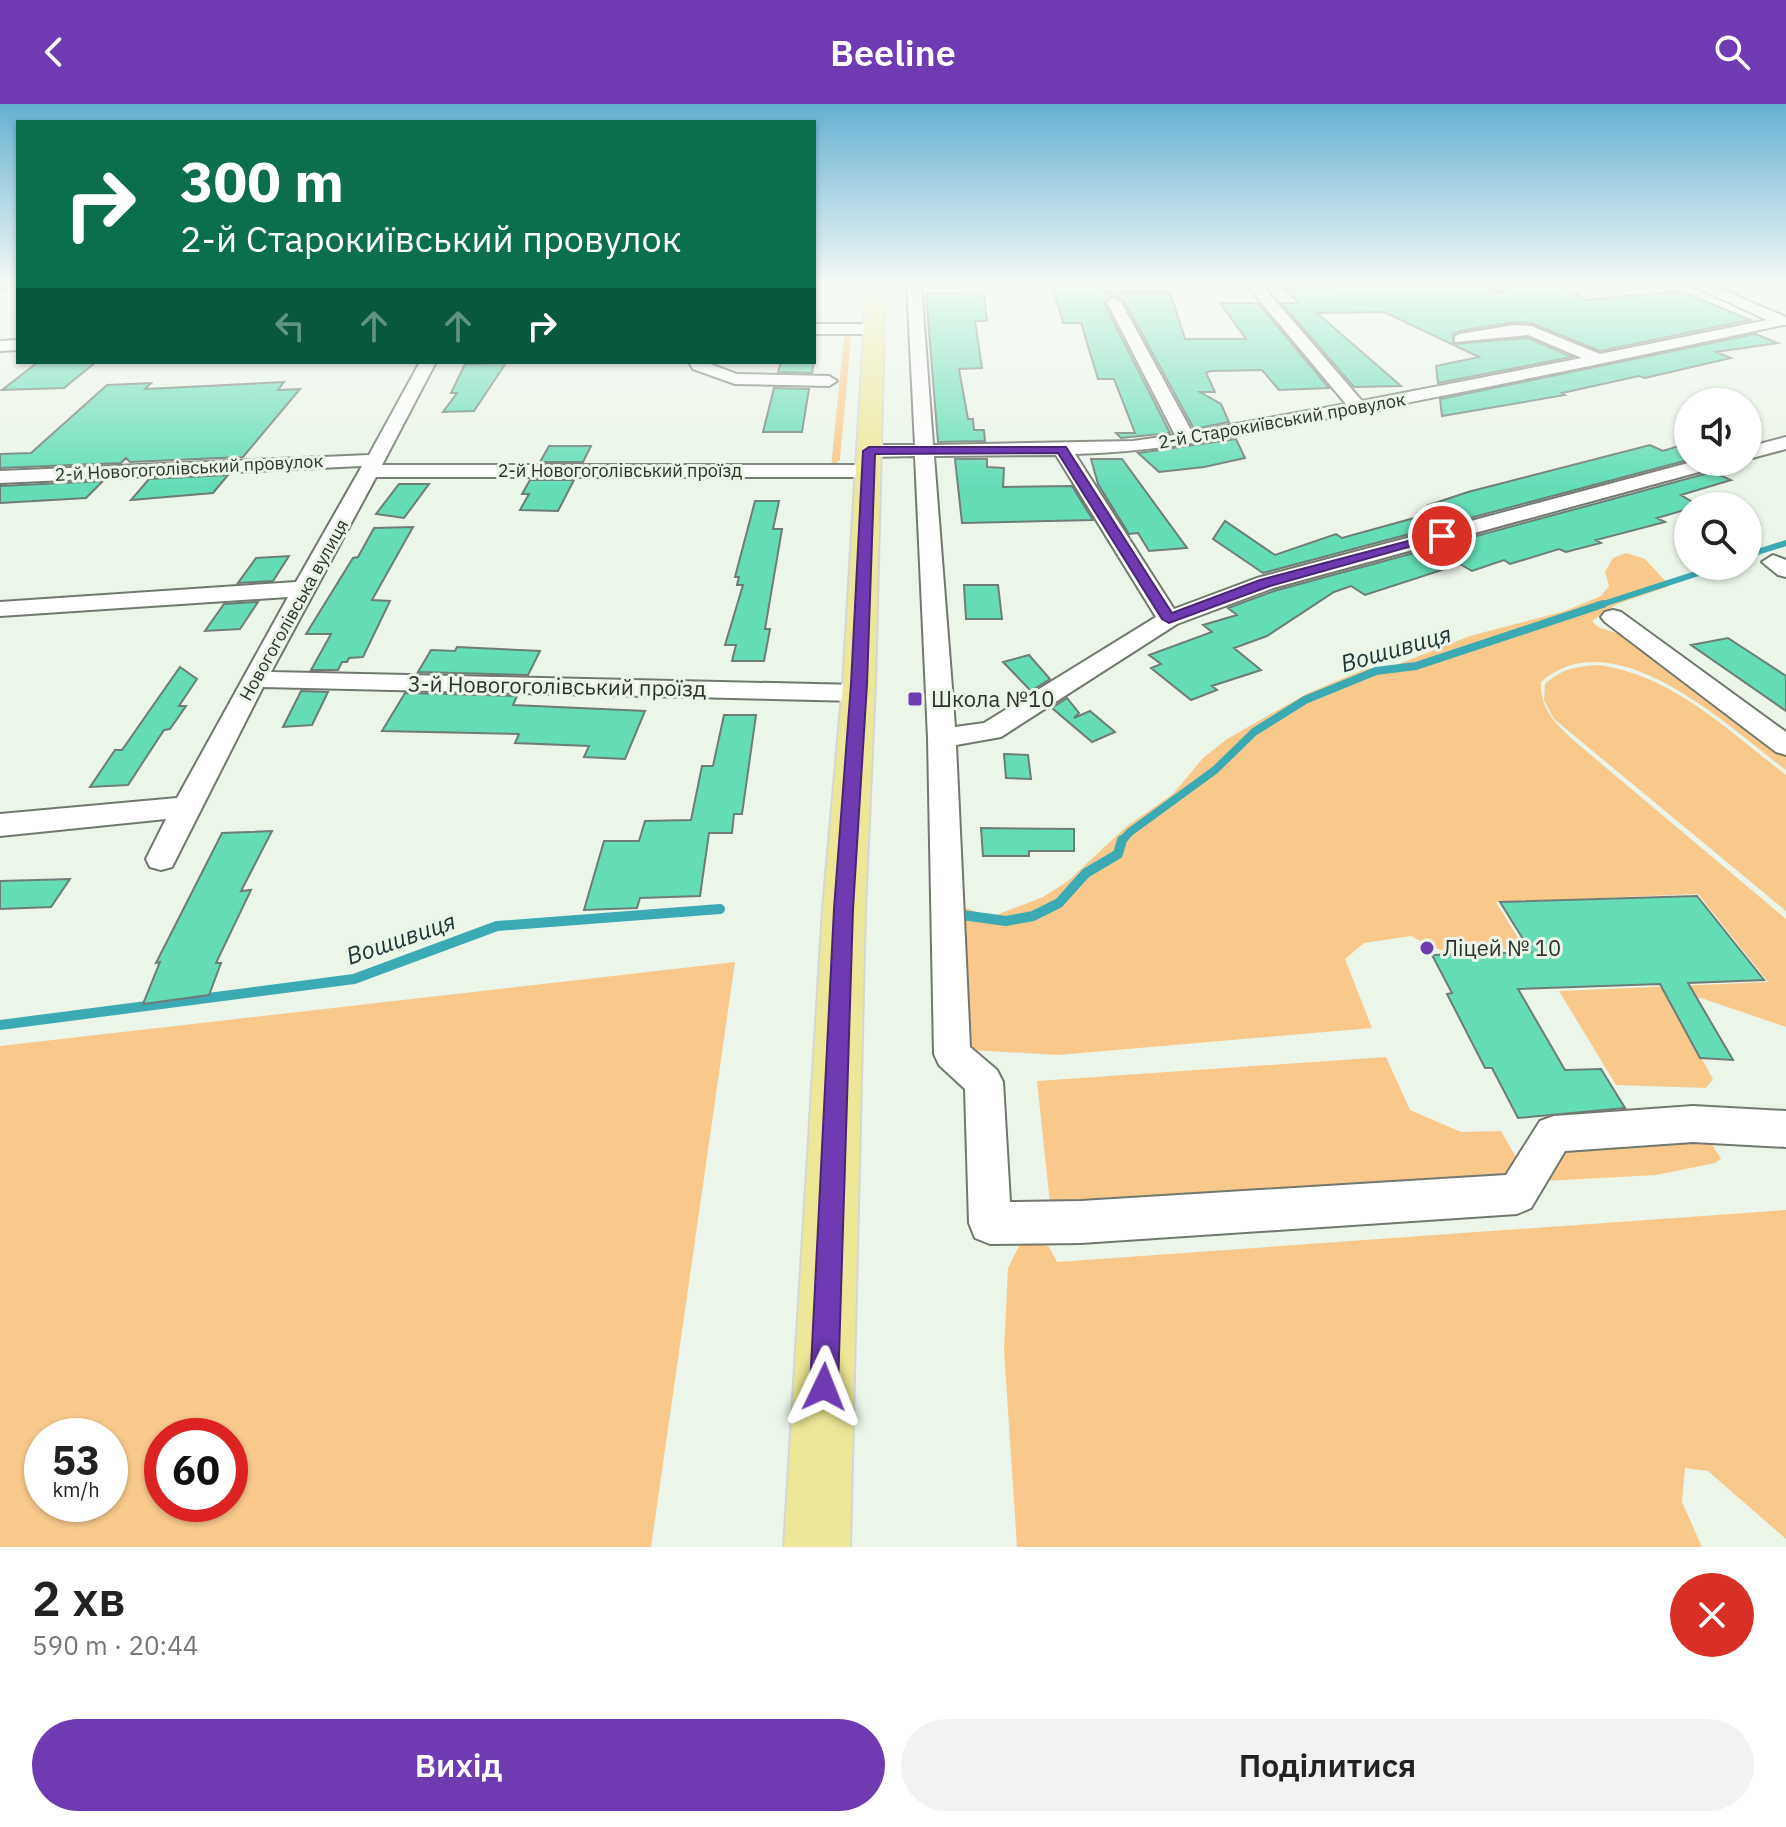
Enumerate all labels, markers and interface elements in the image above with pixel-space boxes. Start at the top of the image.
text: Beeline [830,29,956,76]
icon: back [32,30,76,74]
icon: search [1710,30,1754,74]
text: 300 m [180,145,344,217]
icon: right [48,152,152,256]
text: 2-й Старокиївський провулок [180,215,681,262]
icon: left [268,304,312,348]
icon: ahead [352,304,396,348]
icon: ahead [436,304,480,348]
icon: right [520,304,564,348]
street label: 2-й Старокиївський провулок [1156,387,1407,454]
map controls [1674,388,1762,580]
button: sound [1674,388,1762,476]
street label: 2-й Новогоголівський провулок [54,449,324,486]
street label: 2-й Новогоголівський проїзд [498,459,742,482]
button: search [1674,492,1762,580]
pin [1408,502,1476,570]
icon: arrive [1420,514,1464,558]
street label: Новогоголівська вулиця [234,515,353,705]
water label: Вошивиця [1337,617,1455,679]
street label: 3-й Новогоголівський проїзд [407,668,707,703]
place label: Школа №10 [931,684,1054,713]
marker: Школа №10 [906,690,924,708]
water label: Вошивиця [342,904,460,972]
place label: Ліцей № 10 [1443,933,1561,962]
marker: Ліцей № 10 [1418,939,1436,957]
position arrow [782,1345,866,1429]
speed limit sign: 60 [144,1418,248,1522]
text: 53 [52,1434,100,1486]
text: km/h [52,1476,100,1503]
text: 2 хв [32,1567,126,1629]
button: close [1670,1573,1754,1657]
text: 590 m · 20:44 [32,1628,198,1662]
button: Вихід [32,1719,885,1811]
button: Поділитися [901,1719,1754,1811]

